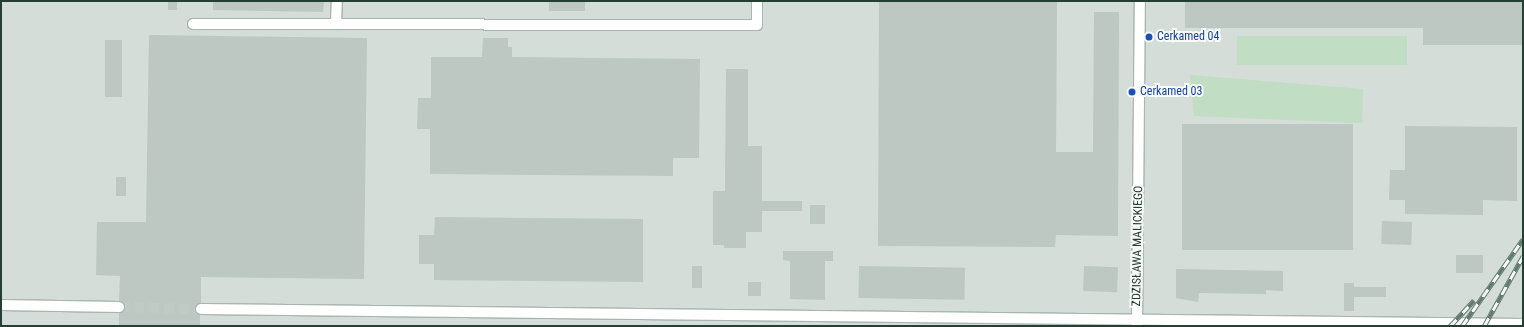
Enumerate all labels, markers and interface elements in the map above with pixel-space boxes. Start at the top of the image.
place label: Cerkamed 04 [1157,30,1219,44]
marker: Cerkamed 04 [1144,32,1154,42]
place label: Cerkamed 03 [1140,85,1202,99]
marker: Cerkamed 03 [1127,87,1137,97]
street label: ZDZISŁAWA MALICKIEGO [1130,186,1146,306]

